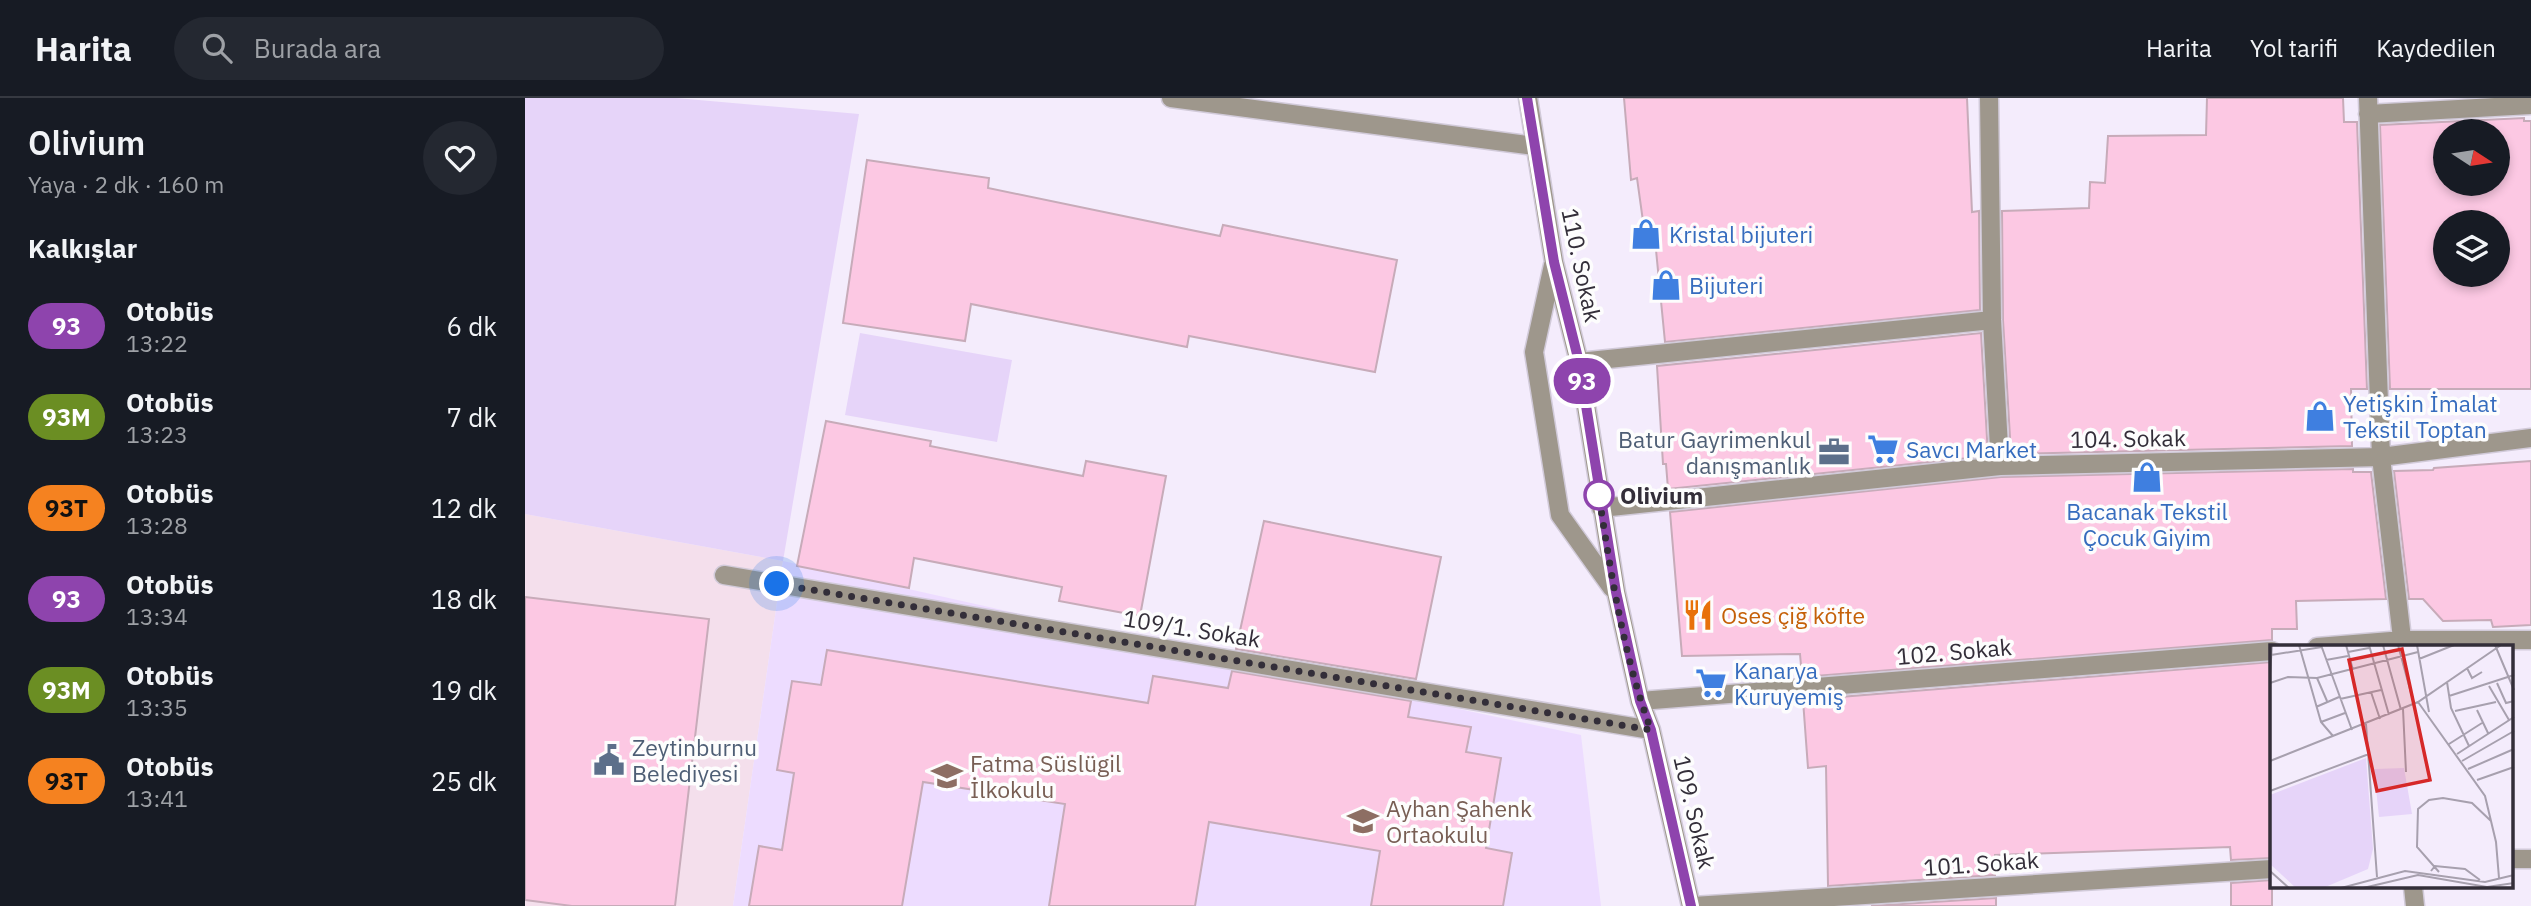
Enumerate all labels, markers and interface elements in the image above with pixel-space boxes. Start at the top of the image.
search box [174,17,664,80]
text: Harita [35,27,132,70]
icon: search [198,29,236,67]
text: Burada ara [254,31,381,65]
text: Harita [2146,32,2212,64]
text: Yol tarifi [2250,32,2338,64]
text: Kaydedilen [2376,32,2496,64]
north arrow [2433,119,2509,196]
map controls [2433,119,2510,287]
text: Olivium [28,121,145,164]
button: heart [423,121,497,195]
text: Yaya · 2 dk · 160 m [28,169,224,199]
street label: 110. Sokak [1555,205,1609,325]
button: layers [2433,210,2510,287]
shop icon: Kristal bijuteri [1629,217,1663,251]
place label: Kristal bijuteri [1669,219,1813,249]
text: Kalkışlar [28,231,137,265]
shop icon: Bijuteri [1649,268,1683,302]
place label: Bijuteri [1689,270,1763,300]
text: Otobüs [126,294,214,328]
text: 6 dk [446,309,497,343]
text: 93 [52,310,81,342]
text: 13:22 [126,328,188,358]
line badge: 93 [1551,358,1613,404]
text: 93 [1568,365,1596,397]
text: Otobüs [126,385,214,419]
place label: Yetişkin İmalat Tekstil Toptan [2343,388,2498,444]
shop icon: Yetişkin İmalat Tekstil Toptan [2303,399,2337,433]
text: 7 dk [446,400,497,434]
text: 93M [42,401,91,433]
text: 13:23 [126,419,188,449]
street label: 104. Sokak [2070,422,2186,454]
place label: Batur Gayrimenkul danışmanlık [1618,424,1811,480]
supermarket icon: Savcı Market [1866,432,1900,466]
place label: Savcı Market [1906,434,2037,464]
office icon: Batur Gayrimenkul danışmanlık [1817,435,1851,469]
shop icon: Bacanak Tekstil Çocuk Giyim [2130,460,2164,494]
text: Otobüs [126,476,214,510]
marker: Olivium [1584,480,1614,510]
place label: Olivium [1620,480,1703,510]
text: 12 dk [431,491,497,525]
text: 93T [45,492,88,524]
place label: Bacanak Tekstil Çocuk Giyim [2066,496,2228,552]
text: 13:28 [126,510,188,540]
your location [759,566,794,601]
text: Otobüs [126,567,214,601]
text: 18 dk [431,582,497,616]
text: 93 [52,583,81,615]
restaurant icon: Oses çiğ köfte [1681,598,1715,632]
place label: Oses çiğ köfte [1721,600,1865,630]
text: 13:34 [126,601,188,631]
street label: 109/1. Sokak [1121,602,1263,654]
street label: 102. Sokak [1895,631,2013,671]
inset map [2270,645,2513,888]
place label: Kanarya Kuruyemiş [1734,655,1844,711]
text: Otobüs [126,658,214,692]
supermarket icon: Kanarya Kuruyemiş [1694,666,1728,700]
text: 19 dk [431,673,497,707]
text: 93M [42,674,91,706]
text: 13:35 [126,692,188,722]
place label: Zeytinburnu Belediyesi [632,732,757,788]
public building icon: Zeytinburnu Belediyesi [592,743,626,777]
place label: Fatma Süslügil İlkokulu [970,748,1121,804]
text: Otobüs [126,749,214,783]
street label: 109. Sokak [1667,752,1723,872]
school or university icon: Fatma Süslügil İlkokulu [930,759,964,793]
text: 25 dk [431,764,497,798]
text: 93T [45,765,88,797]
text: 13:41 [126,783,188,813]
place label: Ayhan Şahenk Ortaokulu [1386,793,1532,849]
school or university icon: Ayhan Şahenk Ortaokulu [1346,804,1380,838]
street label: 101. Sokak [1922,844,2040,882]

